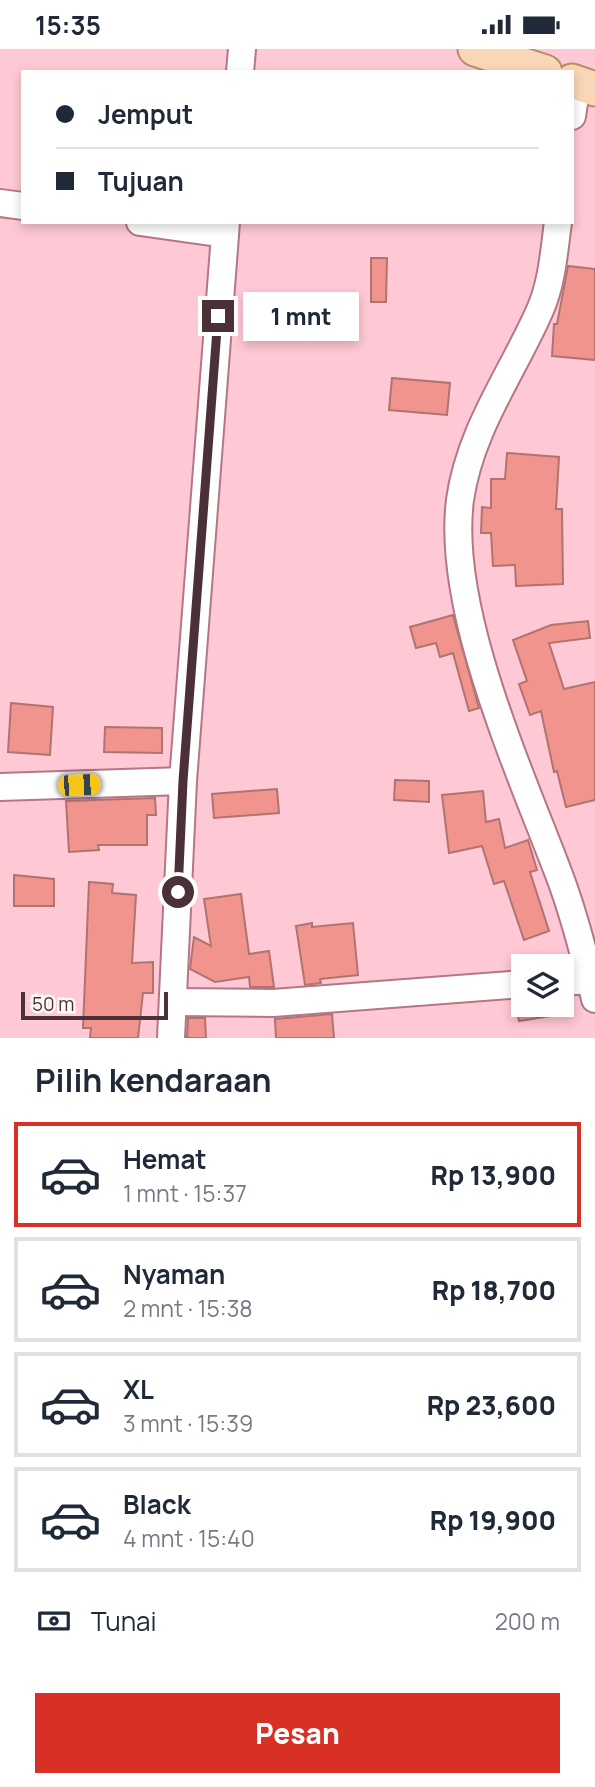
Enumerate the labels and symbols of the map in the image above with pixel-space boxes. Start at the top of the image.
callout: 1 mnt [242,292,358,341]
route end [202,300,234,332]
car [58,774,101,796]
route start [162,876,194,908]
scale bar [21,989,168,1021]

